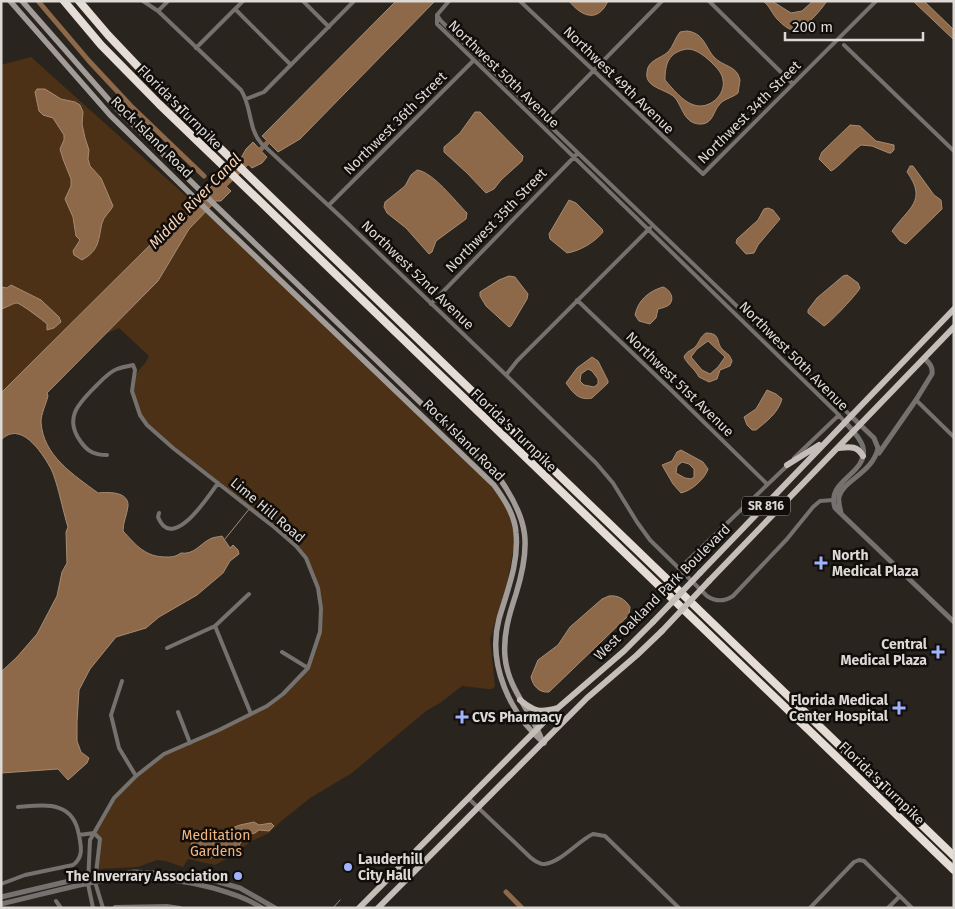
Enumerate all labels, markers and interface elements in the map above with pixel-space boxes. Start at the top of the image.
scale bar [785,10,922,42]
street label: Northwest 50th Avenue [445,17,563,132]
text: 200 m [792,18,833,36]
street label: Northwest 49th Avenue [560,23,678,138]
street label: Northwest 34th Street [694,57,805,167]
street label: Florida's Turnpike [134,62,225,153]
street label: Northwest 36th Street [340,68,451,178]
street label: Rock Island Road [107,93,196,182]
water label: Middle River Canal [145,150,245,252]
street label: Northwest 35th Street [442,164,551,276]
street label: Northwest 52nd Avenue [358,217,477,334]
street label: Northwest 50th Avenue [735,298,852,415]
street label: Northwest 51st Avenue [622,328,737,440]
street label: Florida's Turnpike [467,385,560,476]
street label: Rock Island Road [419,396,508,485]
street label: Lime Hill Road [227,474,308,546]
road number: SR 816 [742,496,790,516]
street label: West Oakland Park Boulevard [591,521,734,664]
place label: North Medical Plaza [832,547,919,580]
marker: North Medical Plaza [814,556,828,570]
place label: Central Medical Plaza [840,636,928,669]
marker: Central Medical Plaza [931,645,945,659]
place label: Florida Medical Center Hospital [789,692,889,725]
marker: Florida Medical Center Hospital [892,701,906,715]
place label: CVS Pharmacy [472,709,563,726]
marker: CVS Pharmacy [456,711,468,723]
street label: Florida's Turnpike [835,738,928,829]
park label: Meditation Gardens [182,827,250,860]
place label: Lauderhill City Hall [358,851,424,884]
marker: Lauderhill City Hall [342,861,354,873]
place label: The Inverrary Association [66,868,228,885]
marker: The Inverrary Association [232,870,244,882]

